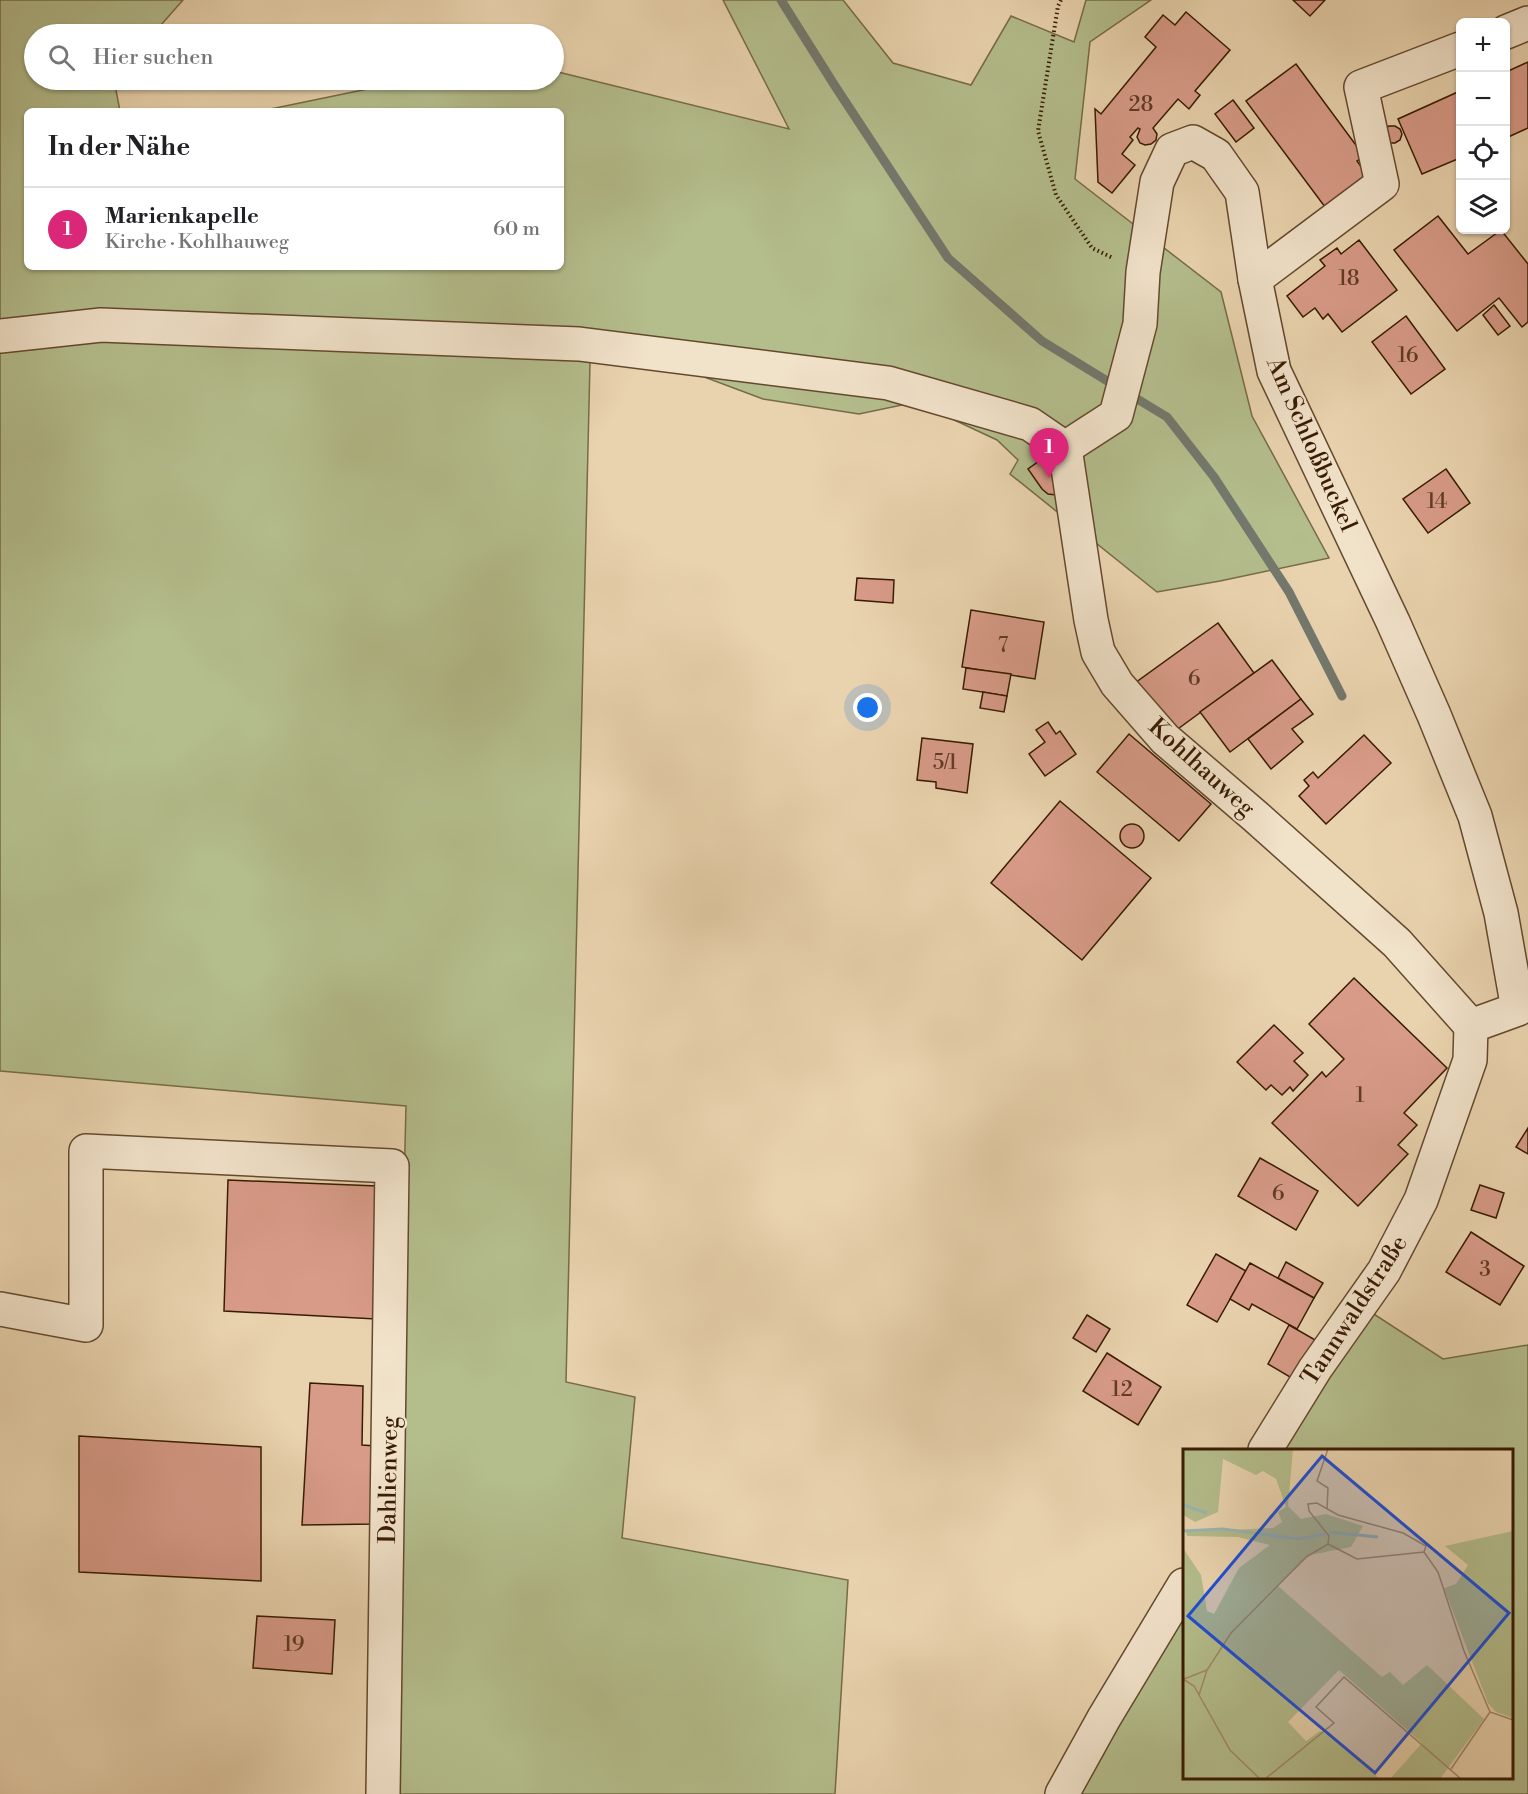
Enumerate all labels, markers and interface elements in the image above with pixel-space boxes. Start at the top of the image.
map controls [1456,18,1510,234]
button: + [1456,18,1510,72]
search box [24,24,564,90]
icon: search [45,41,78,74]
text: Hier suchen [93,44,213,71]
button: − [1456,72,1510,126]
house number: 28 [1129,92,1153,118]
button: locate [1456,126,1510,180]
text: In der Nähe [48,131,190,163]
button: layers [1456,180,1510,234]
text: Marienkapelle [105,203,259,230]
text: 1 [63,217,72,242]
text: 60 m [493,217,540,242]
text: Kirche · Kohlhauweg [105,230,289,255]
house number: 18 [1338,266,1360,292]
house number: 16 [1397,343,1419,369]
street label: Am Schloßbuckel [1259,352,1363,536]
pin: 1 [1030,428,1068,478]
house number: 14 [1427,489,1447,515]
house number: 7 [998,633,1009,659]
house number: 6 [1188,666,1201,692]
your location [853,693,882,722]
street label: Kohlhauweg [1142,712,1261,824]
house number: 5/1 [933,750,957,776]
house number: 1 [1355,1083,1365,1109]
house number: 6 [1272,1181,1285,1207]
street label: Tannwaldstraße [1295,1230,1415,1391]
house number: 3 [1479,1257,1491,1283]
house number: 12 [1111,1377,1133,1403]
street label: Dahlienweg [373,1415,405,1544]
inset map [1183,1449,1513,1779]
house number: 19 [283,1632,305,1658]

